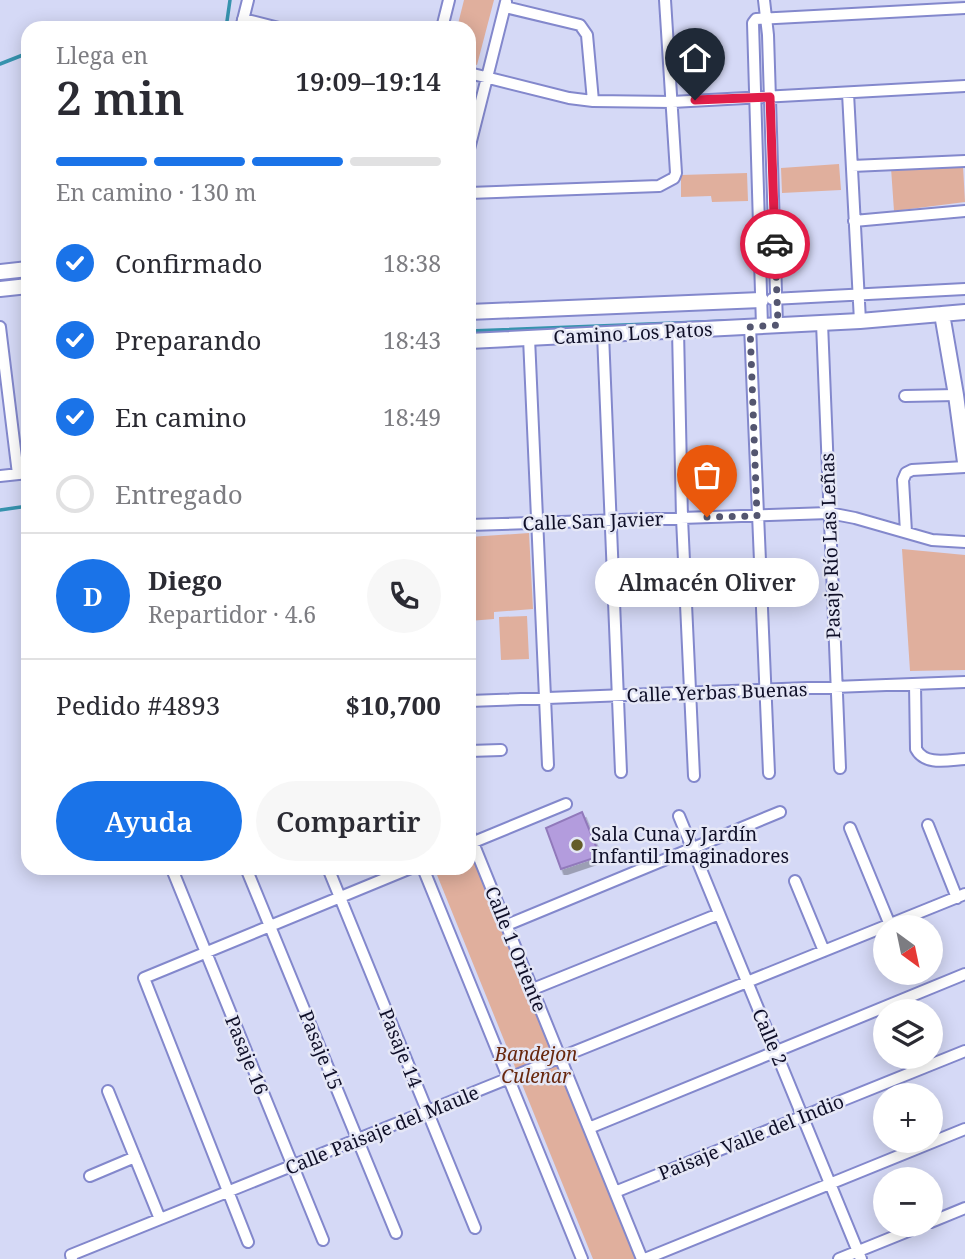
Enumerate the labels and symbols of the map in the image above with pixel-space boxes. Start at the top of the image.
pin [665,28,725,100]
courier [740,209,810,279]
street label: Camino Los Patos [553,316,713,350]
pin [677,445,737,517]
street label: Pasaje Río Las Leñas [814,452,846,640]
street label: Calle San Javier [522,506,664,536]
callout: Almacén Oliver [595,559,819,608]
street label: Calle Yerbas Buenas [626,676,808,708]
place label: Sala Cuna y Jardín Infantil Imaginadores [591,821,789,869]
marker: Sala Cuna y Jardín Infantil Imaginadores [569,837,585,853]
street label: Calle 1 Oriente [479,882,553,1016]
north arrow [873,915,943,985]
street label: Pasaje 14 [373,1004,429,1092]
street label: Calle 2 [746,1004,794,1070]
street label: Pasaje 15 [293,1006,349,1094]
street label: Pasaje 16 [219,1011,275,1099]
park label: Bandejon Culenar [494,1041,578,1089]
street label: Calle Paisaje del Maule [281,1079,483,1181]
street label: Paisaje Valle del Indio [654,1088,848,1186]

